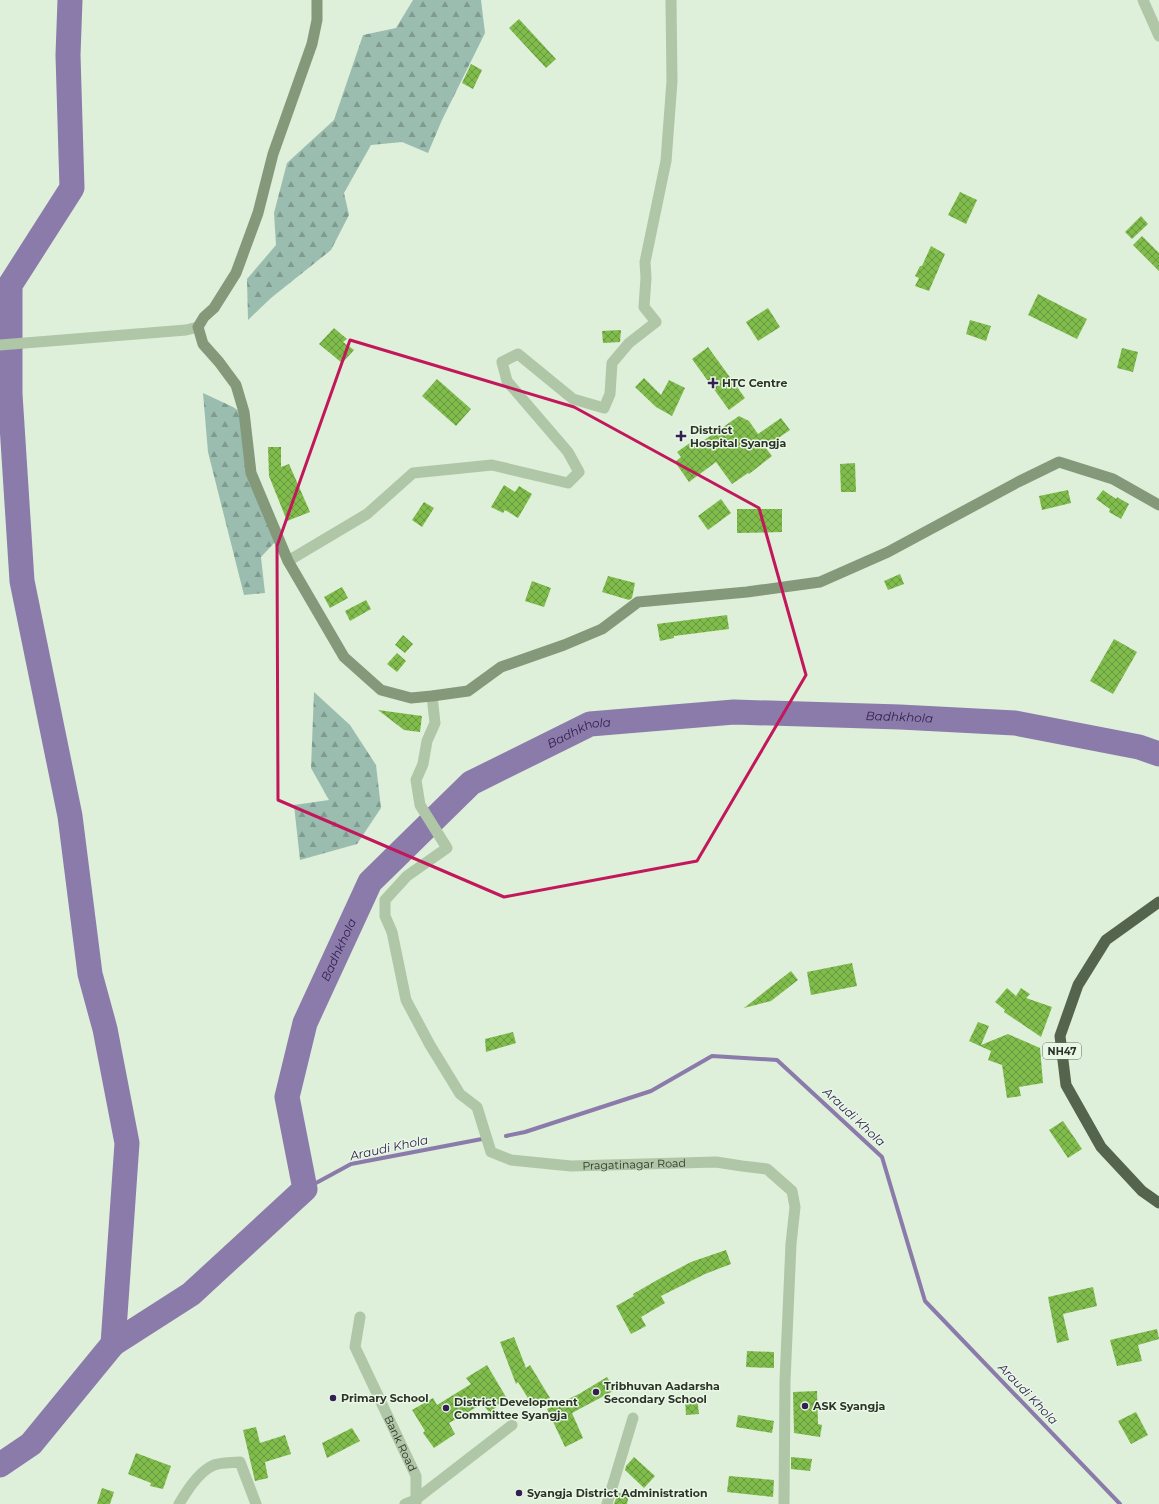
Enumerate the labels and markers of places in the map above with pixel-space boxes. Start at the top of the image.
place label: HTC Centre [722,376,787,390]
marker: HTC Centre [707,377,719,389]
place label: District Hospital Syangja [690,423,786,450]
marker: District Hospital Syangja [675,430,687,442]
place label: Tribhuvan Aadarsha Secondary School [604,1379,720,1406]
marker: Tribhuvan Aadarsha Secondary School [591,1387,601,1397]
place label: Primary School [341,1391,429,1405]
marker: Primary School [328,1393,338,1403]
place label: District Development Committee Syangja [454,1395,578,1422]
place label: ASK Syangja [812,1399,886,1413]
marker: ASK Syangja [800,1401,810,1411]
marker: District Development Committee Syangja [441,1403,451,1413]
place label: Syangja District Administration [527,1486,708,1500]
marker: Syangja District Administration [514,1488,524,1498]

